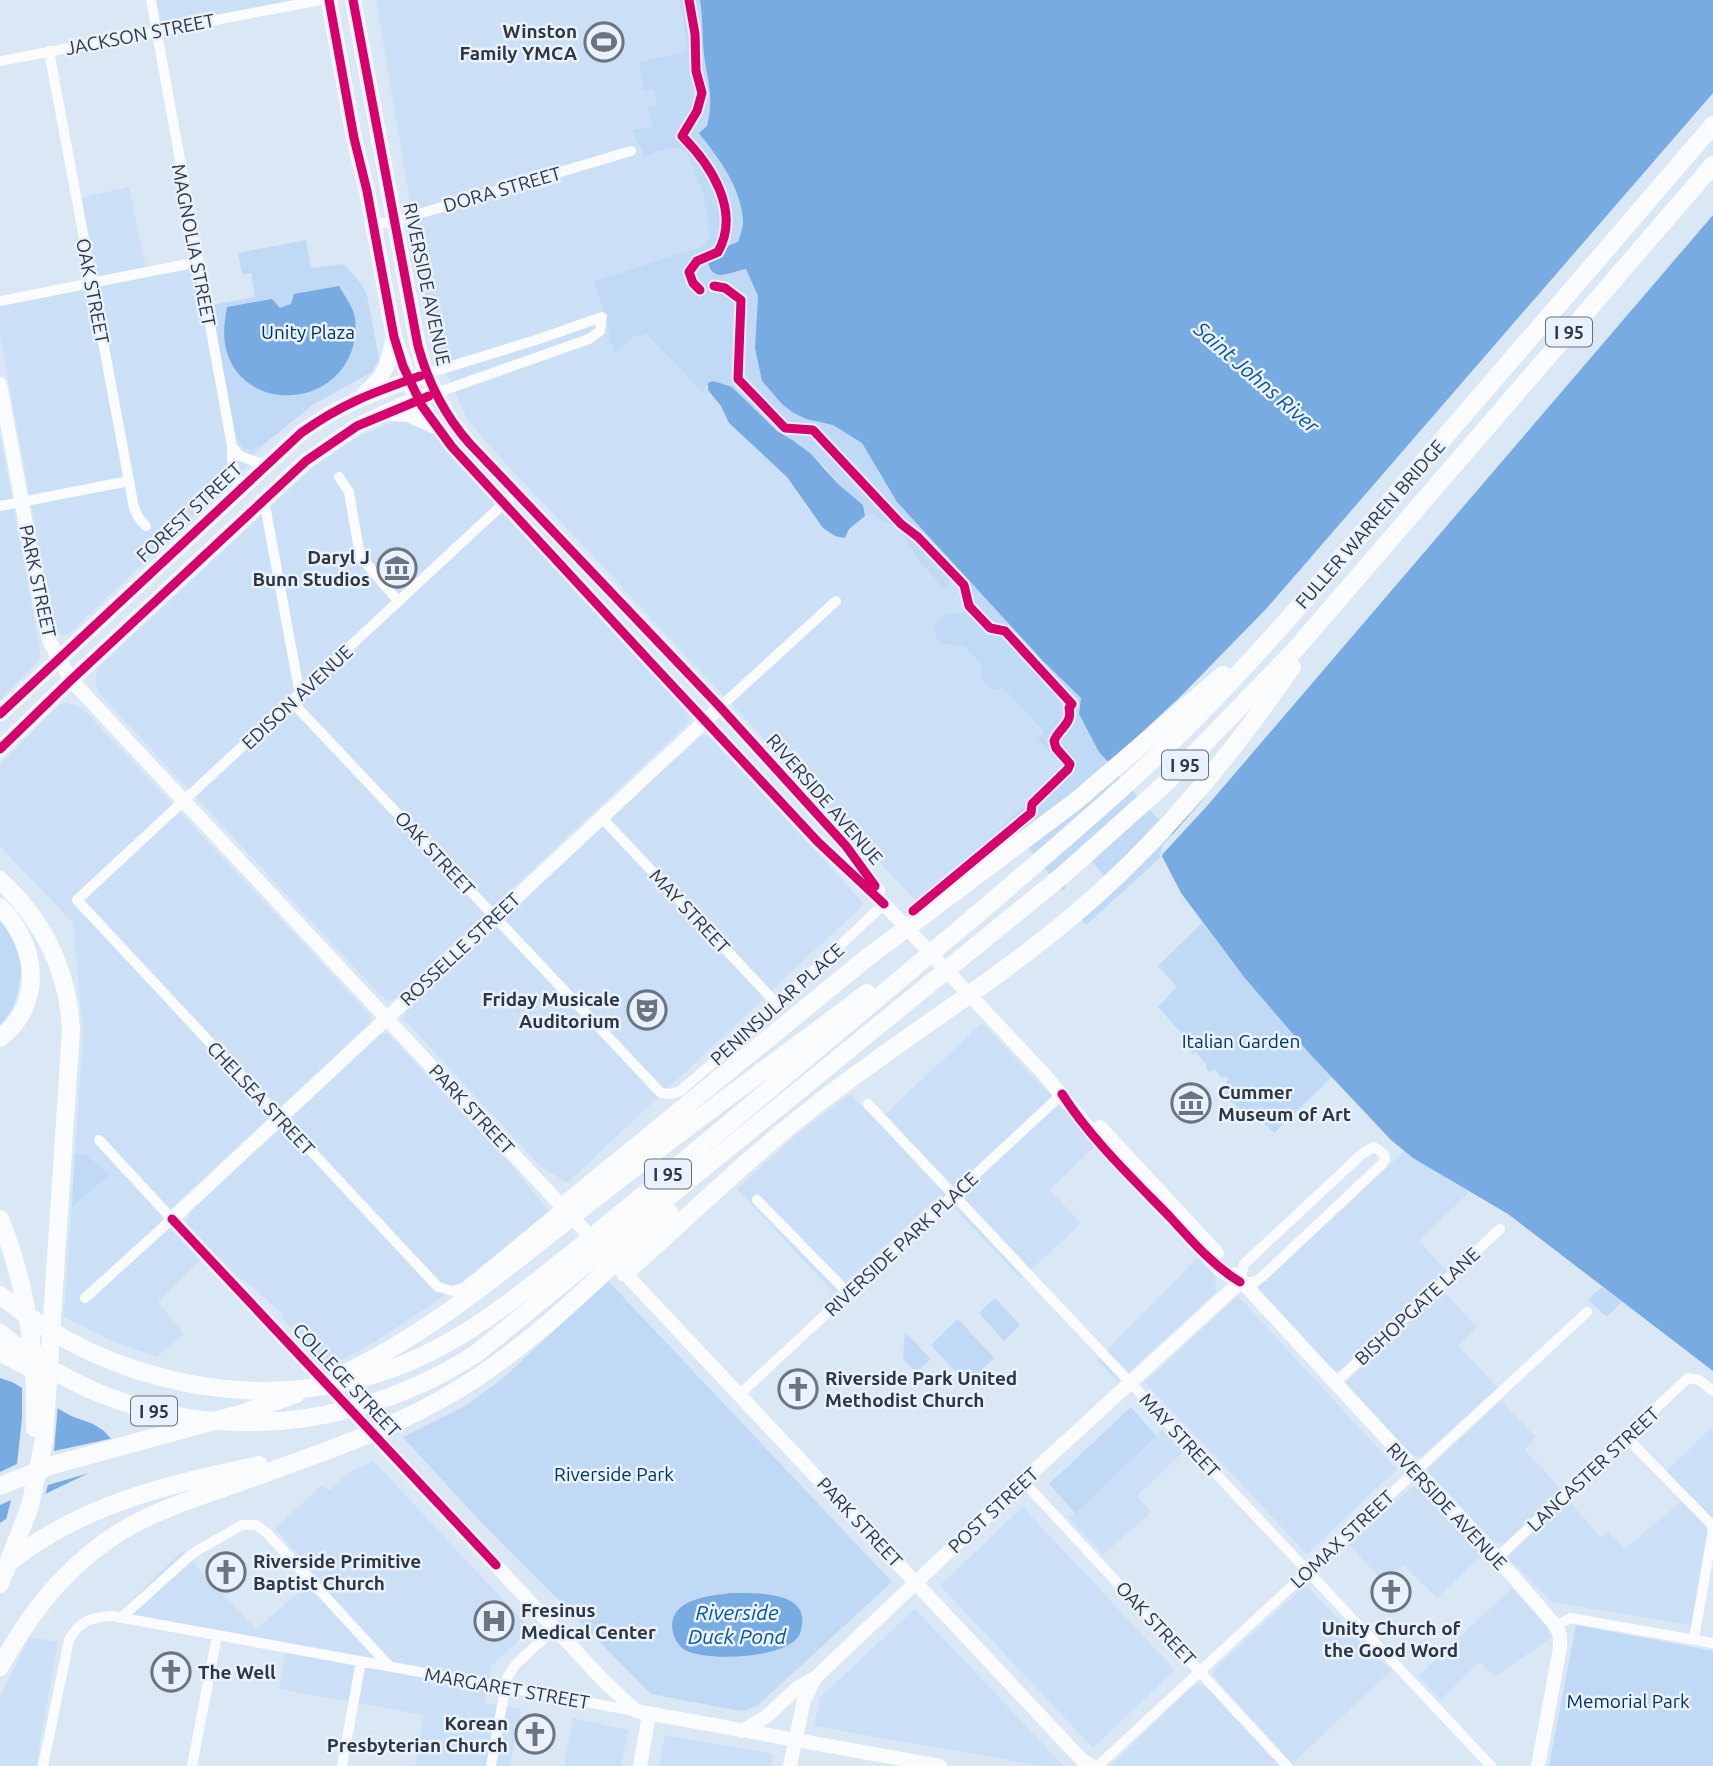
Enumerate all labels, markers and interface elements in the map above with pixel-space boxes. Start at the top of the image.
street label: JACKSON STREET [64,9,217,59]
place label: Winston Family YMCA [460,20,578,64]
sports icon: Winston Family YMCA [583,21,625,63]
street label: MAGNOLIA STREET [167,162,221,329]
street label: DORA STREET [441,162,564,216]
street label: RIVERSIDE AVENUE [399,201,455,367]
street label: OAK STREET [72,236,114,346]
water label: Saint Johns River [1189,316,1325,438]
road number: I 95 [1546,318,1592,346]
park label: Unity Plaza [261,321,355,343]
street label: FULLER WARREN BRIDGE [1291,435,1449,613]
street label: FOREST STREET [132,457,247,567]
street label: PARK STREET [15,523,61,640]
place label: Daryl J Bunn Studios [252,546,370,590]
museum icon: Daryl J Bunn Studios [376,547,418,589]
street label: EDISON AVENUE [237,640,357,754]
street label: RIVERSIDE AVENUE [762,729,888,869]
road number: I 95 [1162,750,1208,780]
street label: OAK STREET [390,806,480,900]
street label: MAY STREET [645,864,735,958]
street label: ROSSELLE STREET [396,888,525,1010]
street label: PENINSULAR PLACE [706,938,848,1070]
place label: Friday Musicale Auditorium [482,988,620,1032]
theatre icon: Friday Musicale Auditorium [626,989,668,1031]
park label: Italian Garden [1182,1030,1300,1052]
street label: CHELSEA STREET [203,1037,320,1160]
street label: PARK STREET [425,1059,520,1159]
place label: Cummer Museum of Art [1218,1081,1351,1125]
museum icon: Cummer Museum of Art [1170,1082,1212,1124]
road number: I 95 [645,1160,691,1189]
street label: RIVERSIDE PARK PLACE [820,1167,982,1321]
street label: BISHOPGATE LANE [1350,1243,1484,1369]
street label: COLLEGE STREET [289,1318,406,1442]
place label: Riverside Park United Methodist Church [825,1367,1017,1411]
church icon: Riverside Park United Methodist Church [777,1368,819,1410]
street label: MAY STREET [1135,1388,1225,1482]
road number: I 95 [131,1396,177,1426]
street label: LANCASTER STREET [1522,1402,1664,1536]
street label: RIVERSIDE AVENUE [1382,1438,1512,1574]
street label: POST STREET [943,1462,1043,1557]
park label: Riverside Park [554,1463,674,1485]
street label: PARK STREET [813,1472,908,1572]
street label: LOMAX STREET [1286,1485,1399,1593]
place label: Riverside Primitive Baptist Church [253,1550,421,1594]
church icon: Riverside Primitive Baptist Church [205,1551,247,1593]
church icon: Unity Church of the Good Word [1370,1571,1412,1613]
street label: OAK STREET [1111,1576,1201,1670]
place label: Fresinus Medical Center [521,1599,656,1643]
hospital icon: Fresinus Medical Center [473,1600,515,1642]
water label: Riverside Duck Pond [688,1600,788,1648]
place label: Unity Church of the Good Word [1322,1617,1461,1661]
church icon: The Well [150,1651,192,1693]
place label: The Well [198,1661,276,1683]
street label: MARGARET STREET [423,1663,592,1713]
park label: Memorial Park [1566,1690,1690,1712]
place label: Korean Presbyterian Church [327,1712,508,1756]
church icon: Korean Presbyterian Church [514,1713,556,1755]

